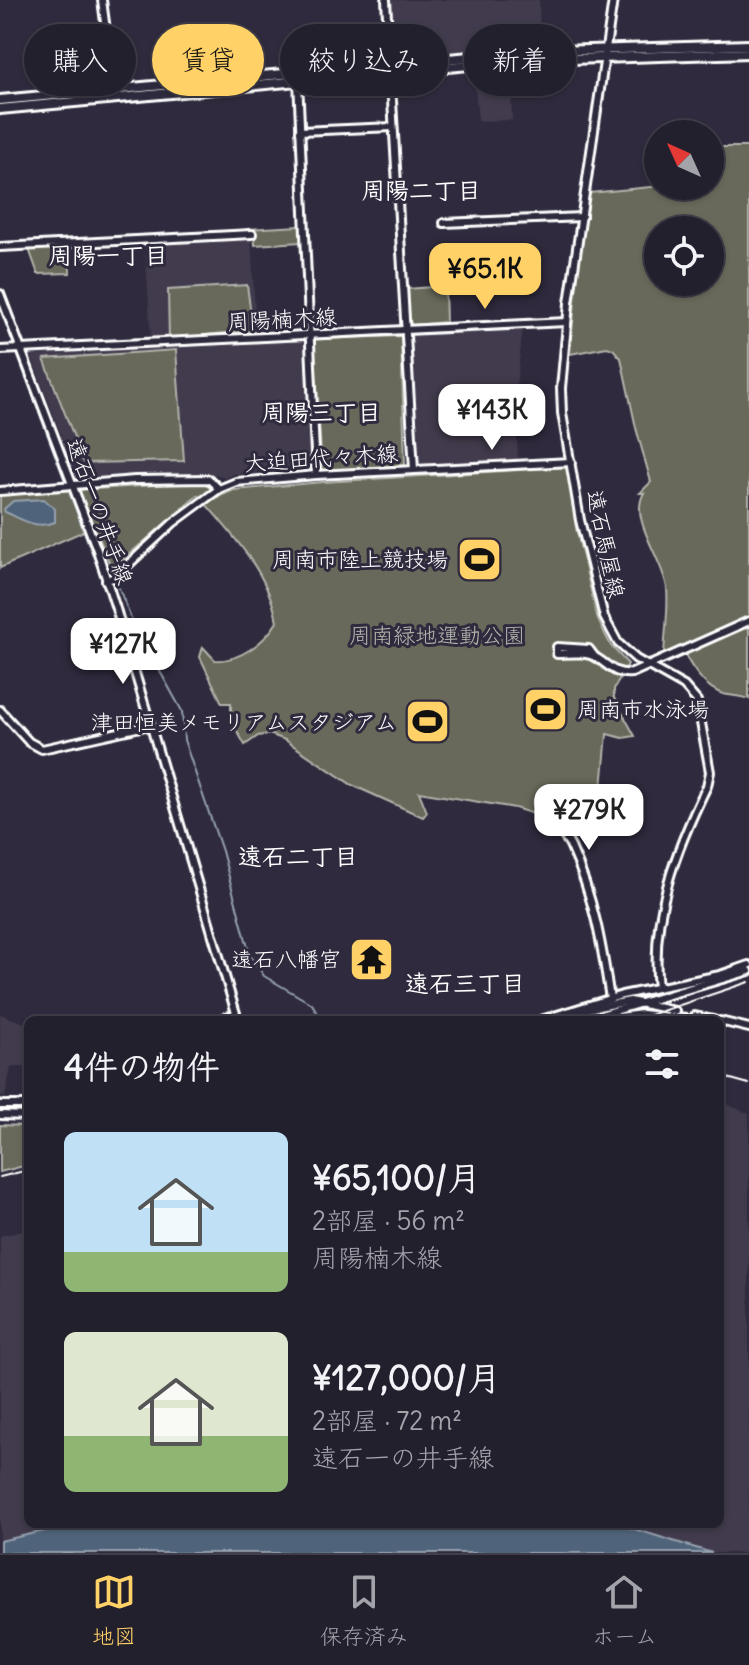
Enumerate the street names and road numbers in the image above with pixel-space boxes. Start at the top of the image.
street label: 周陽楠木線 [226,302,338,336]
street label: 遠石一の井手線 [61,434,139,588]
street label: 大迫田代々木線 [243,439,399,477]
street label: 遠石馬屋線 [581,487,631,601]

